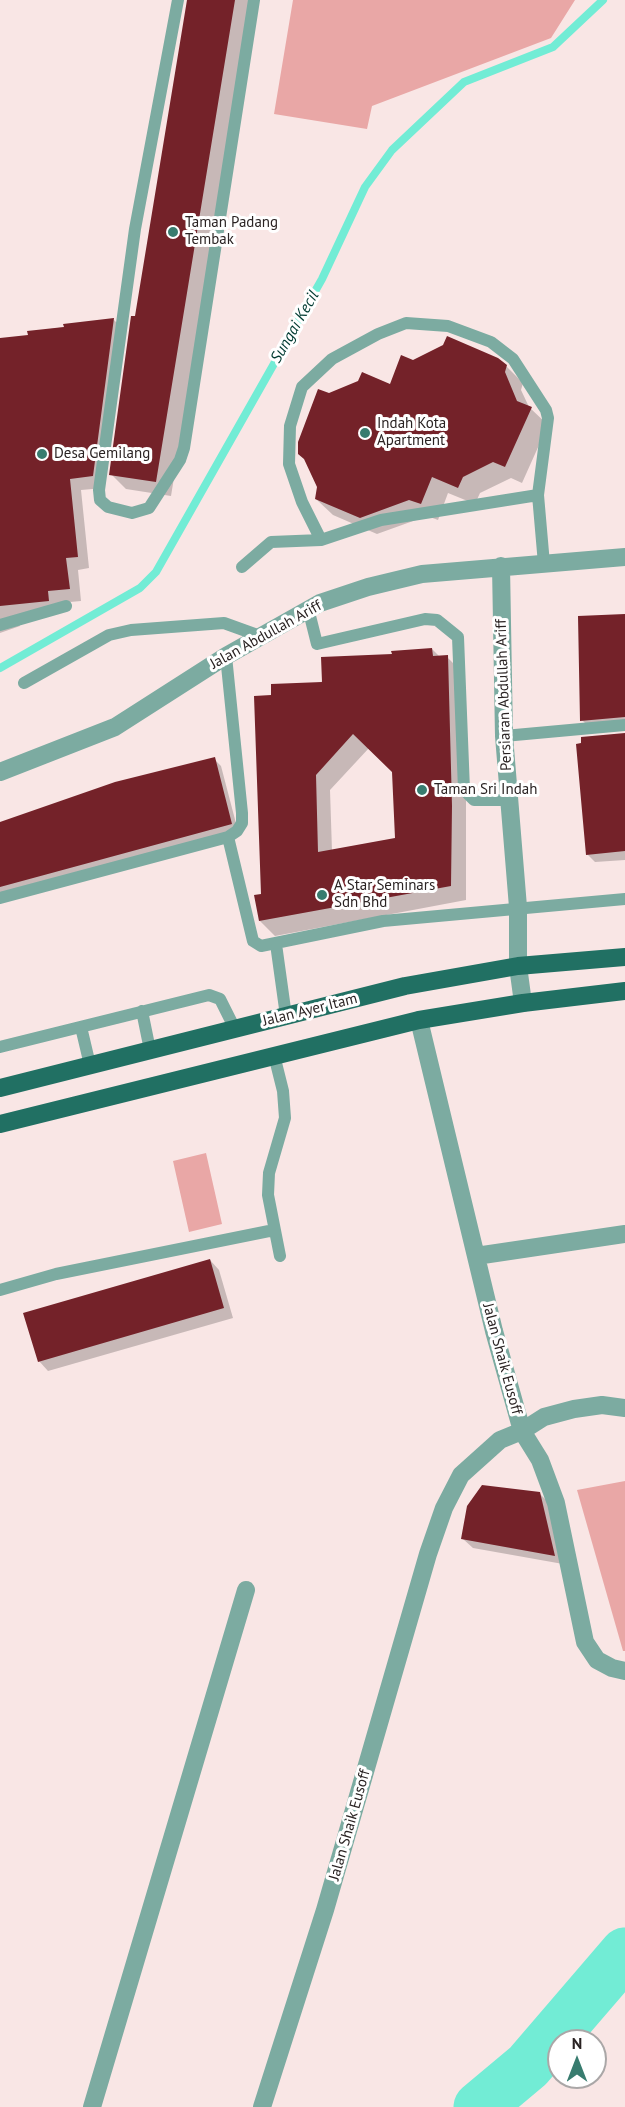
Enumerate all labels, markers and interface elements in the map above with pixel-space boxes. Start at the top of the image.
place label: Taman Padang Tembak [185,214,278,249]
marker: Taman Padang Tembak [166,225,180,239]
water label: Sungai Kecil [267,287,323,367]
place label: Indah Kota Apartment [377,415,446,450]
marker: Indah Kota Apartment [358,426,372,440]
place label: Desa Gemilang [54,445,150,463]
marker: Desa Gemilang [35,447,49,461]
street label: Jalan Abdullah Ariff [207,597,325,673]
street label: Persiaran Abdullah Ariff [492,619,516,771]
place label: Taman Sri Indah [434,781,537,799]
marker: Taman Sri Indah [415,783,429,797]
place label: A Star Seminars Sdn Bhd [334,877,435,912]
marker: A Star Seminars Sdn Bhd [315,888,329,902]
street label: Jalan Ayer Itam [261,990,359,1030]
street label: Jalan Shaik Eusoff [478,1301,526,1417]
street label: Jalan Shaik Eusoff [326,1767,374,1883]
north arrow [547,2029,607,2089]
text: N [572,2033,582,2053]

